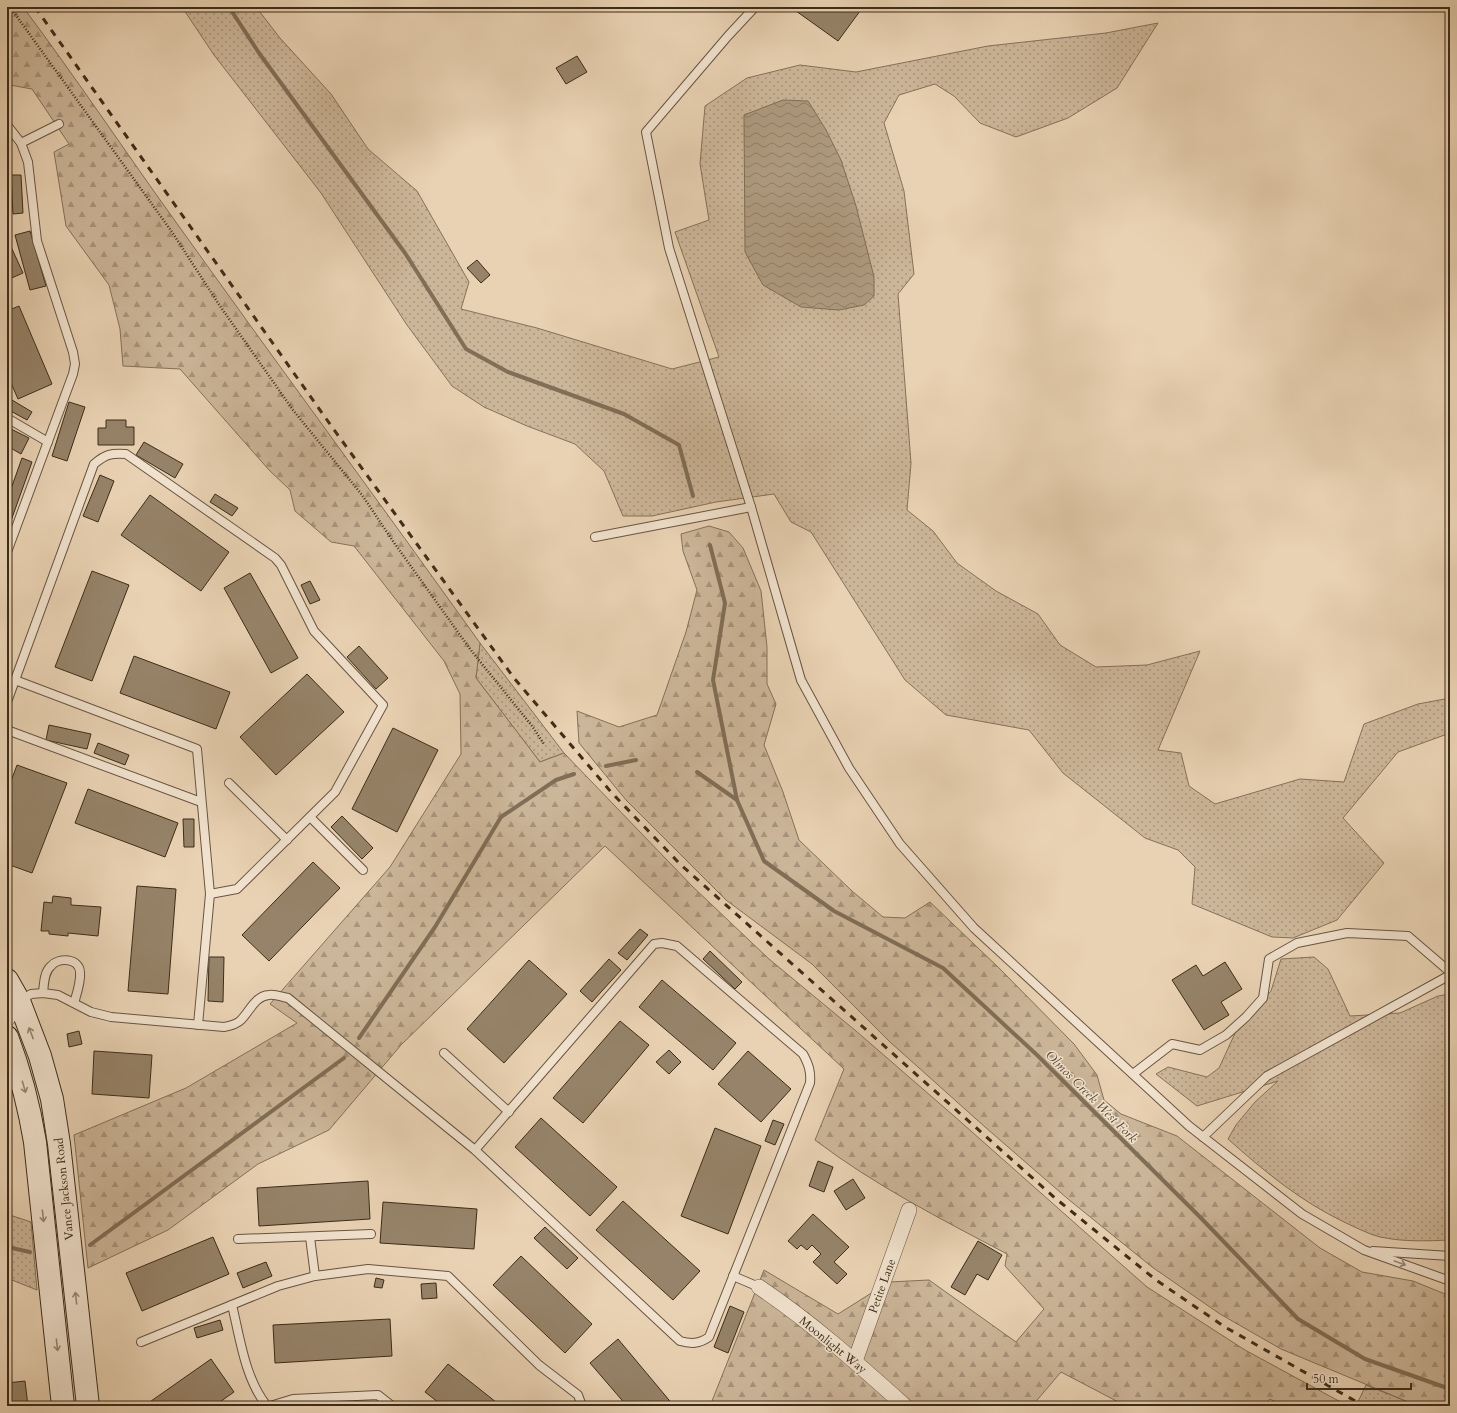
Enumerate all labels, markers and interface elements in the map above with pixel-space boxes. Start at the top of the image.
one-way arrow [27,1028,35,1040]
water label: Olmos Creek West Fork [1041,1047,1142,1147]
one-way arrow [21,1081,28,1094]
street label: Vance Jackson Road [51,1136,77,1241]
one-way arrow [39,1209,47,1222]
street label: Petite Lane [865,1257,899,1315]
one-way arrow [1394,1260,1406,1268]
one-way arrow [72,1292,80,1305]
street label: Moonlight Way [796,1313,871,1378]
one-way arrow [53,1338,60,1351]
scale bar [1307,1365,1411,1391]
text: 50 m [1313,1371,1340,1387]

